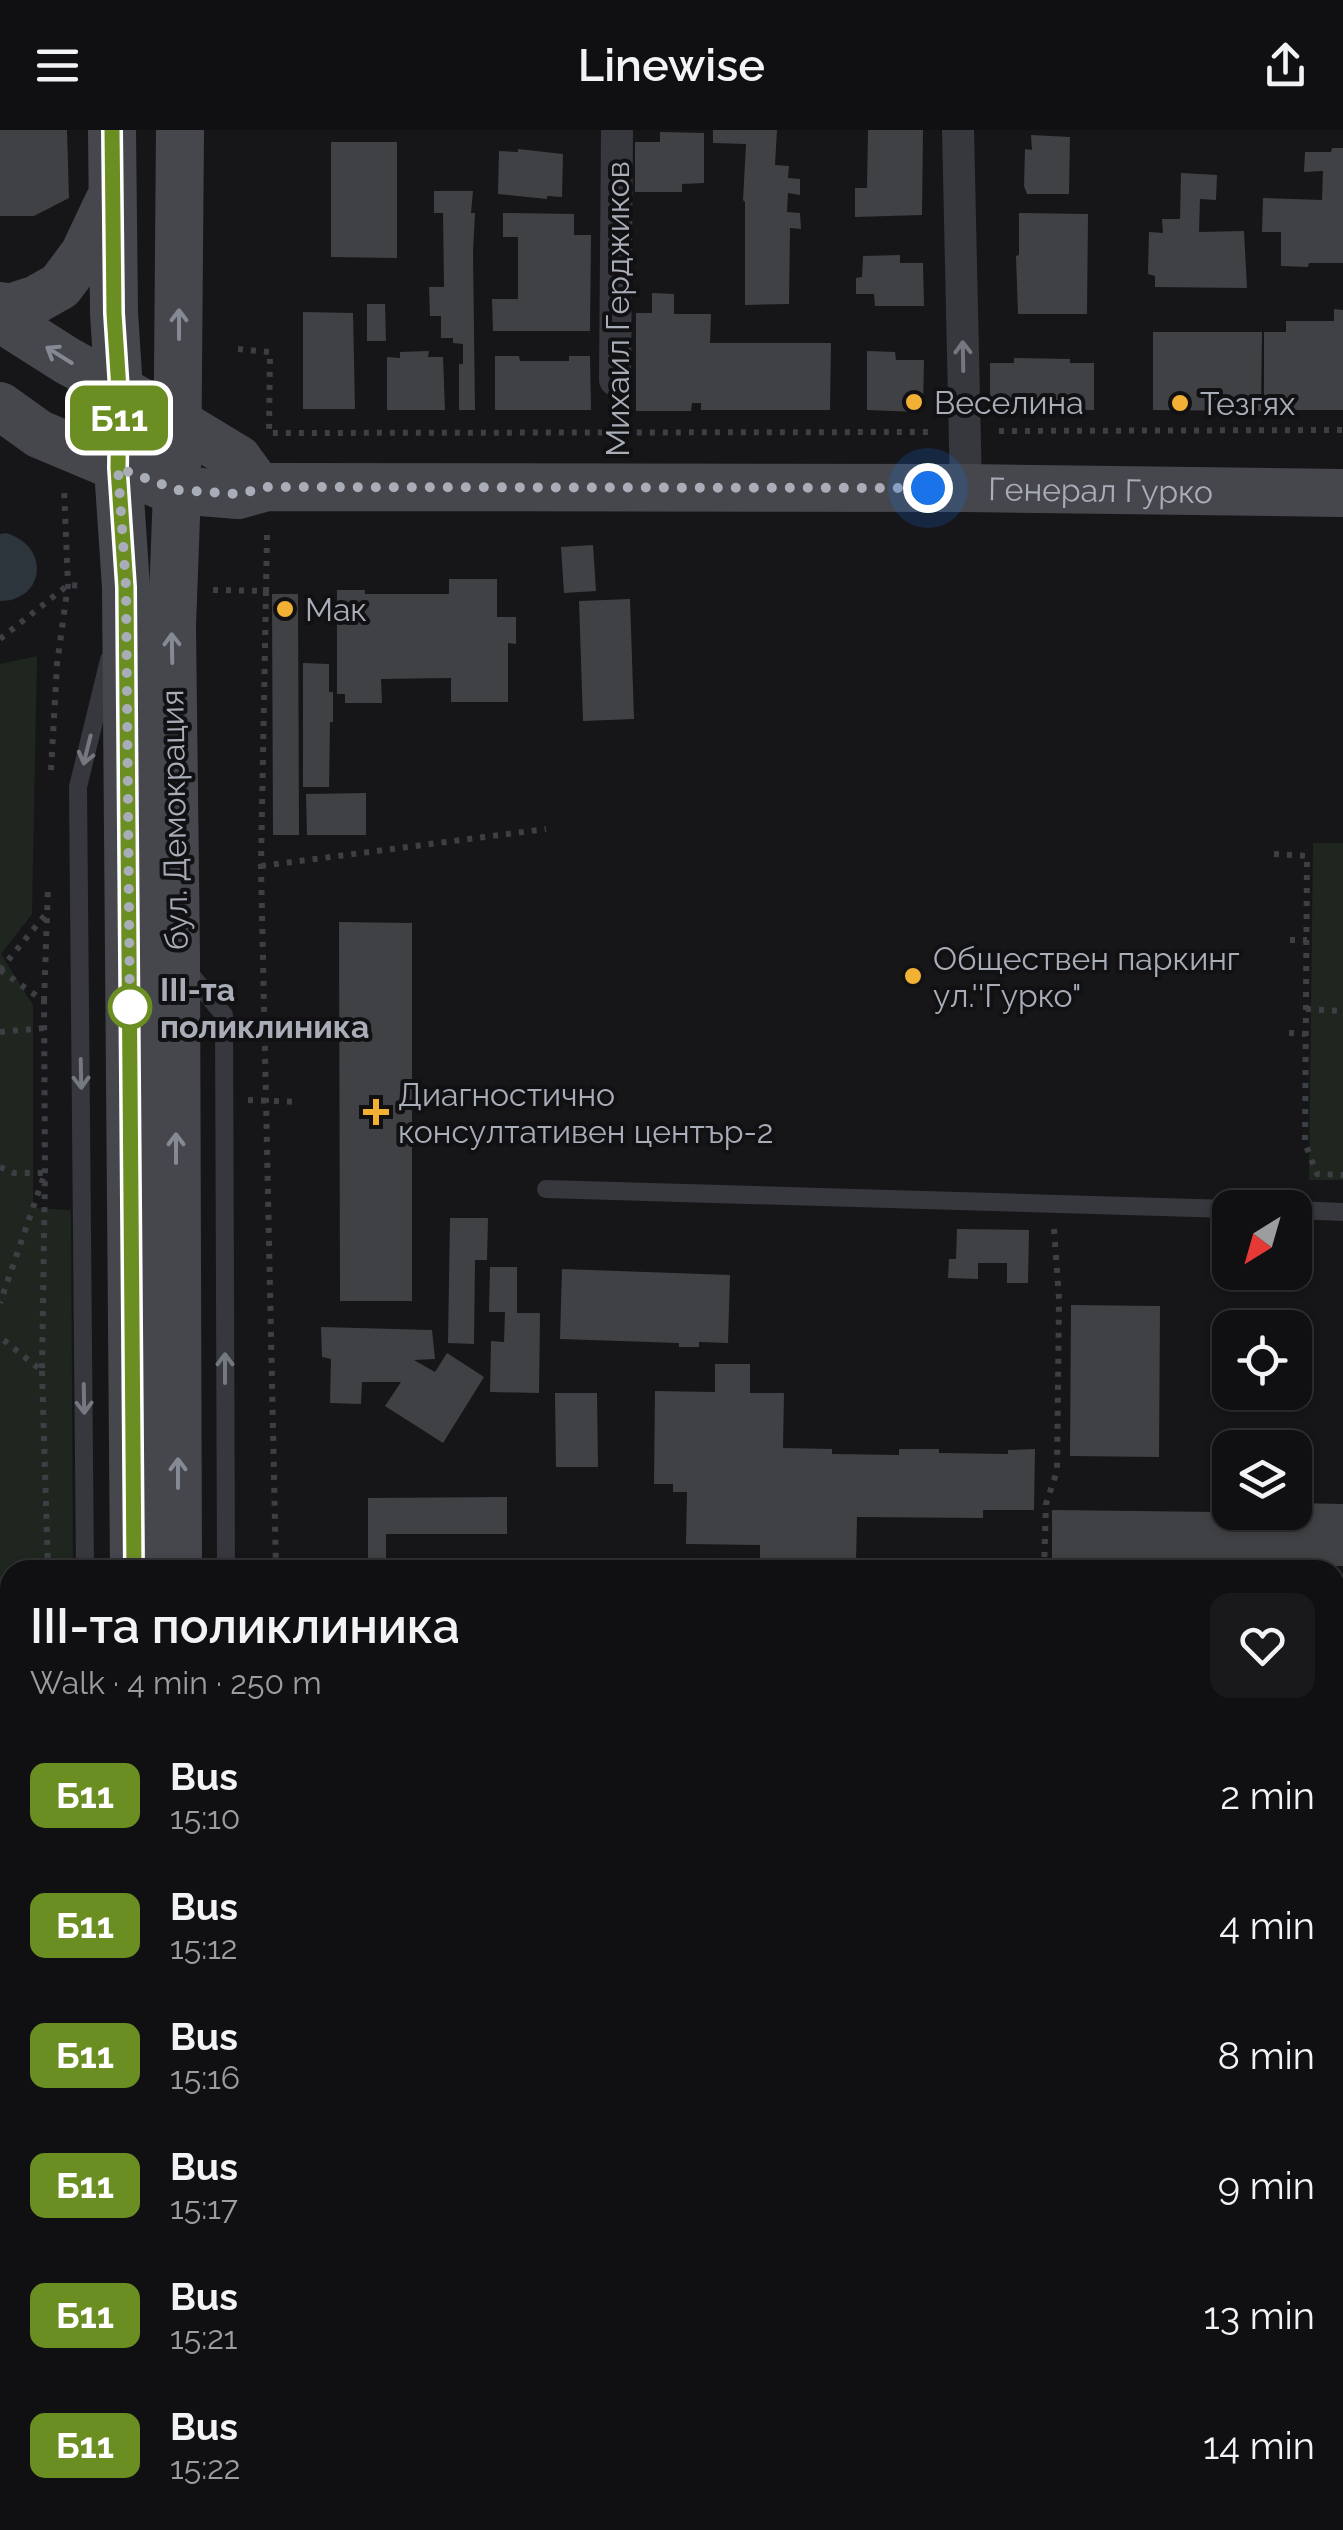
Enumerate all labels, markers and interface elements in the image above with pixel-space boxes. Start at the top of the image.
icon: menu [30,38,85,93]
icon: share [1258,38,1313,93]
text: Linewise [578,39,765,92]
street label: Михаил Герджиков [599,161,636,457]
one-way arrow [170,309,188,342]
one-way arrow [953,340,972,372]
one-way arrow [45,345,73,366]
place label: Веселина [934,384,1084,421]
place label: Тезгях [1200,385,1295,422]
line badge: Б11 [62,386,176,450]
marker: Веселина [903,391,925,413]
marker: Тезгях [1169,392,1191,414]
text: Б11 [90,398,148,439]
your location [903,463,953,513]
street label: Генерал Гурко [988,470,1213,510]
place label: Мак [305,591,367,628]
marker: Мак [274,598,296,620]
one-way arrow [162,632,182,664]
street label: бул. Демокрация [153,689,195,951]
one-way arrow [77,733,95,765]
place label: Oбществен паркинг ул.''Гурко" [933,940,1240,1014]
marker: Oбществен паркинг ул.''Гурко" [902,965,924,987]
place label: III-та поликлиника [160,971,369,1045]
marker: III-та поликлиника [109,986,151,1028]
one-way arrow [72,1056,90,1089]
place label: Диагностично консултативен център-2 [398,1076,774,1150]
marker: Диагностично консултативен център-2 [363,1099,389,1125]
one-way arrow [166,1132,186,1164]
north arrow [1212,1190,1312,1290]
map controls [1212,1190,1312,1530]
button: locate [1212,1310,1312,1410]
one-way arrow [216,1352,234,1384]
one-way arrow [74,1382,94,1414]
button: layers [1212,1430,1312,1530]
one-way arrow [168,1457,188,1490]
button: heart [1210,1593,1315,1698]
text: III-та поликлиника [30,1598,460,1654]
text: Walk · 4 min · 250 m [30,1664,322,1701]
text: Bus [170,1754,238,1799]
text: 2 min [1220,1773,1315,1818]
text: Б11 [56,1775,114,1816]
text: 15:10 [170,1799,240,1836]
text: Bus [170,1884,238,1929]
text: 4 min [1219,1903,1315,1948]
text: Б11 [56,1905,114,1946]
text: 15:12 [170,1929,238,1966]
text: Bus [170,2014,238,2059]
text: 8 min [1217,2033,1315,2078]
text: Б11 [56,2035,114,2076]
text: 15:16 [170,2059,240,2096]
text: Bus [170,2144,238,2189]
text: 9 min [1218,2163,1315,2208]
text: Б11 [56,2165,114,2206]
text: 15:17 [170,2189,238,2226]
text: Bus [170,2274,238,2319]
text: 13 min [1203,2293,1315,2338]
text: Б11 [56,2295,114,2336]
text: 15:21 [170,2319,238,2356]
text: Bus [170,2404,238,2449]
text: 14 min [1203,2423,1315,2468]
text: Б11 [56,2425,114,2466]
text: 15:22 [170,2449,241,2486]

